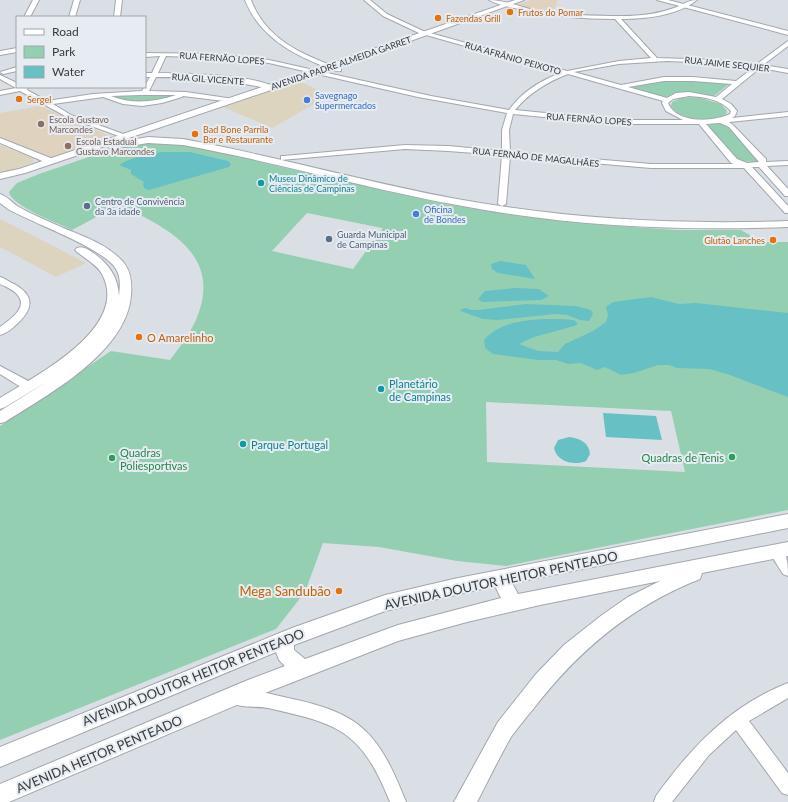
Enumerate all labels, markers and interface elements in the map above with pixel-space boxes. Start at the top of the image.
marker: Frutos do Pomar [505,7,515,17]
place label: Frutos do Pomar [518,7,584,18]
marker: Fazendas Grill [433,13,443,23]
place label: Fazendas Grill [446,13,501,24]
legend [16,16,146,88]
text: Road [52,24,79,39]
street label: AVENIDA PADRE ALMEIDA GARRET [269,34,413,92]
street label: RUA AFRÂNIO PEIXOTO [464,39,562,77]
text: Park [52,44,76,59]
street label: RUA FERNÃO LOPES [179,50,265,66]
street label: RUA JAIME SEQUIER [684,54,770,74]
text: Water [52,64,85,79]
street label: RUA GIL VICENTE [171,71,245,87]
place label: Savegnago Supermercados [315,90,376,111]
marker: Sergel [14,94,24,104]
place label: Sergel [27,94,51,105]
marker: Savegnago Supermercados [302,95,312,105]
street label: RUA FERNÃO LOPES [546,111,632,127]
place label: Escola Gustavo Marcondes [49,114,109,135]
marker: Escola Gustavo Marcondes [36,119,46,129]
place label: Bad Bone Parrila Bar e Restaurante [203,124,273,145]
marker: Bad Bone Parrila Bar e Restaurante [190,129,200,139]
place label: Escola Estadual Gustavo Marcondes [76,136,155,157]
marker: Escola Estadual Gustavo Marcondes [63,141,73,151]
street label: RUA FERNÃO DE MAGALHÃES [472,145,600,169]
place label: Museu Dinâmico de Ciências de Campinas [269,173,355,194]
marker: Museu Dinâmico de Ciências de Campinas [256,178,266,188]
place label: Centro de Convivência da 3a idade [95,196,184,217]
marker: Centro de Convivência da 3a idade [82,201,92,211]
place label: Oficina de Bondes [424,204,466,225]
marker: Oficina de Bondes [411,209,421,219]
place label: Guarda Municipal de Campinas [337,229,406,250]
marker: Guarda Municipal de Campinas [324,234,334,244]
place label: Glutão Lanches [704,235,765,246]
marker: Glutão Lanches [768,235,778,245]
place label: O Amarelinho [147,331,214,344]
marker: O Amarelinho [134,332,144,342]
place label: Planetário de Campinas [389,377,451,403]
marker: Planetário de Campinas [376,384,386,394]
place label: Parque Portugal [251,438,328,451]
marker: Parque Portugal [238,439,248,449]
place label: Quadras Poliesportivas [120,446,188,472]
place label: Quadras de Tenis [642,451,724,464]
marker: Quadras de Tenis [727,452,737,462]
marker: Quadras Poliesportivas [107,453,117,463]
street label: AVENIDA DOUTOR HEITOR PENTEADO [383,547,619,613]
place label: Mega Sandubão [239,583,331,599]
marker: Mega Sandubão [334,586,344,596]
street label: AVENIDA DOUTOR HEITOR PENTEADO [80,625,306,729]
street label: AVENIDA HEITOR PENTEADO [13,712,185,796]

